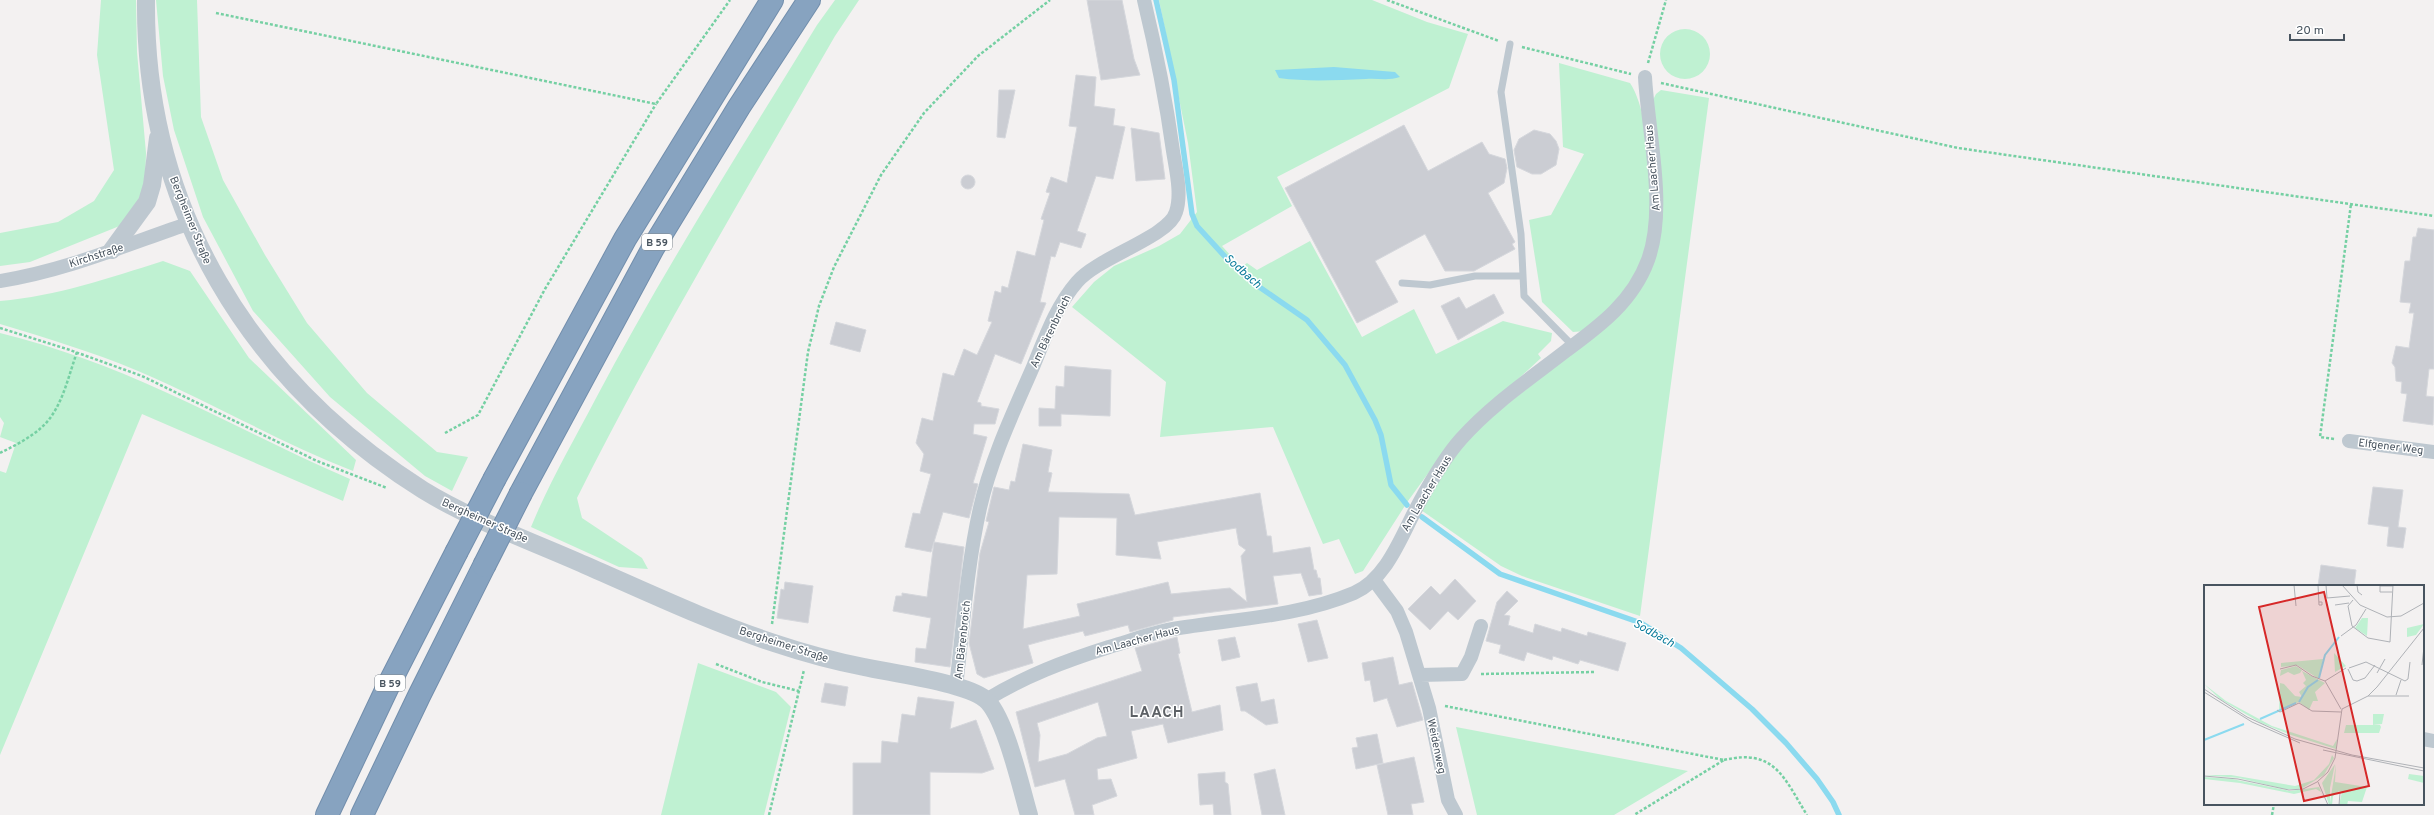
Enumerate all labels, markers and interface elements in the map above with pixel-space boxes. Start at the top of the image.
scale bar [2290,16,2344,42]
text: 20 m [2296,23,2324,39]
street label: Am Laacher Haus [1642,124,1664,212]
street label: Bergheimer Straße [166,175,214,266]
road number: B 59 [642,234,672,250]
street label: Kirchstraße [67,241,125,271]
water label: Sodbach [1220,251,1265,293]
street label: Am Bärenbroich [1027,293,1075,370]
street label: Elfgener Weg [2358,436,2424,458]
street label: Am Laacher Haus [1399,453,1455,534]
street label: Bergheimer Straße [439,496,530,546]
inset map [2204,585,2424,805]
street label: Am Bärenbroich [952,600,974,680]
water label: Sodbach [1630,616,1677,652]
street label: Am Laacher Haus [1094,623,1181,659]
street label: Bergheimer Straße [737,624,830,666]
road number: B 59 [375,675,405,691]
district label: LAACH [1129,704,1185,723]
street label: Weidenweg [1423,717,1449,775]

